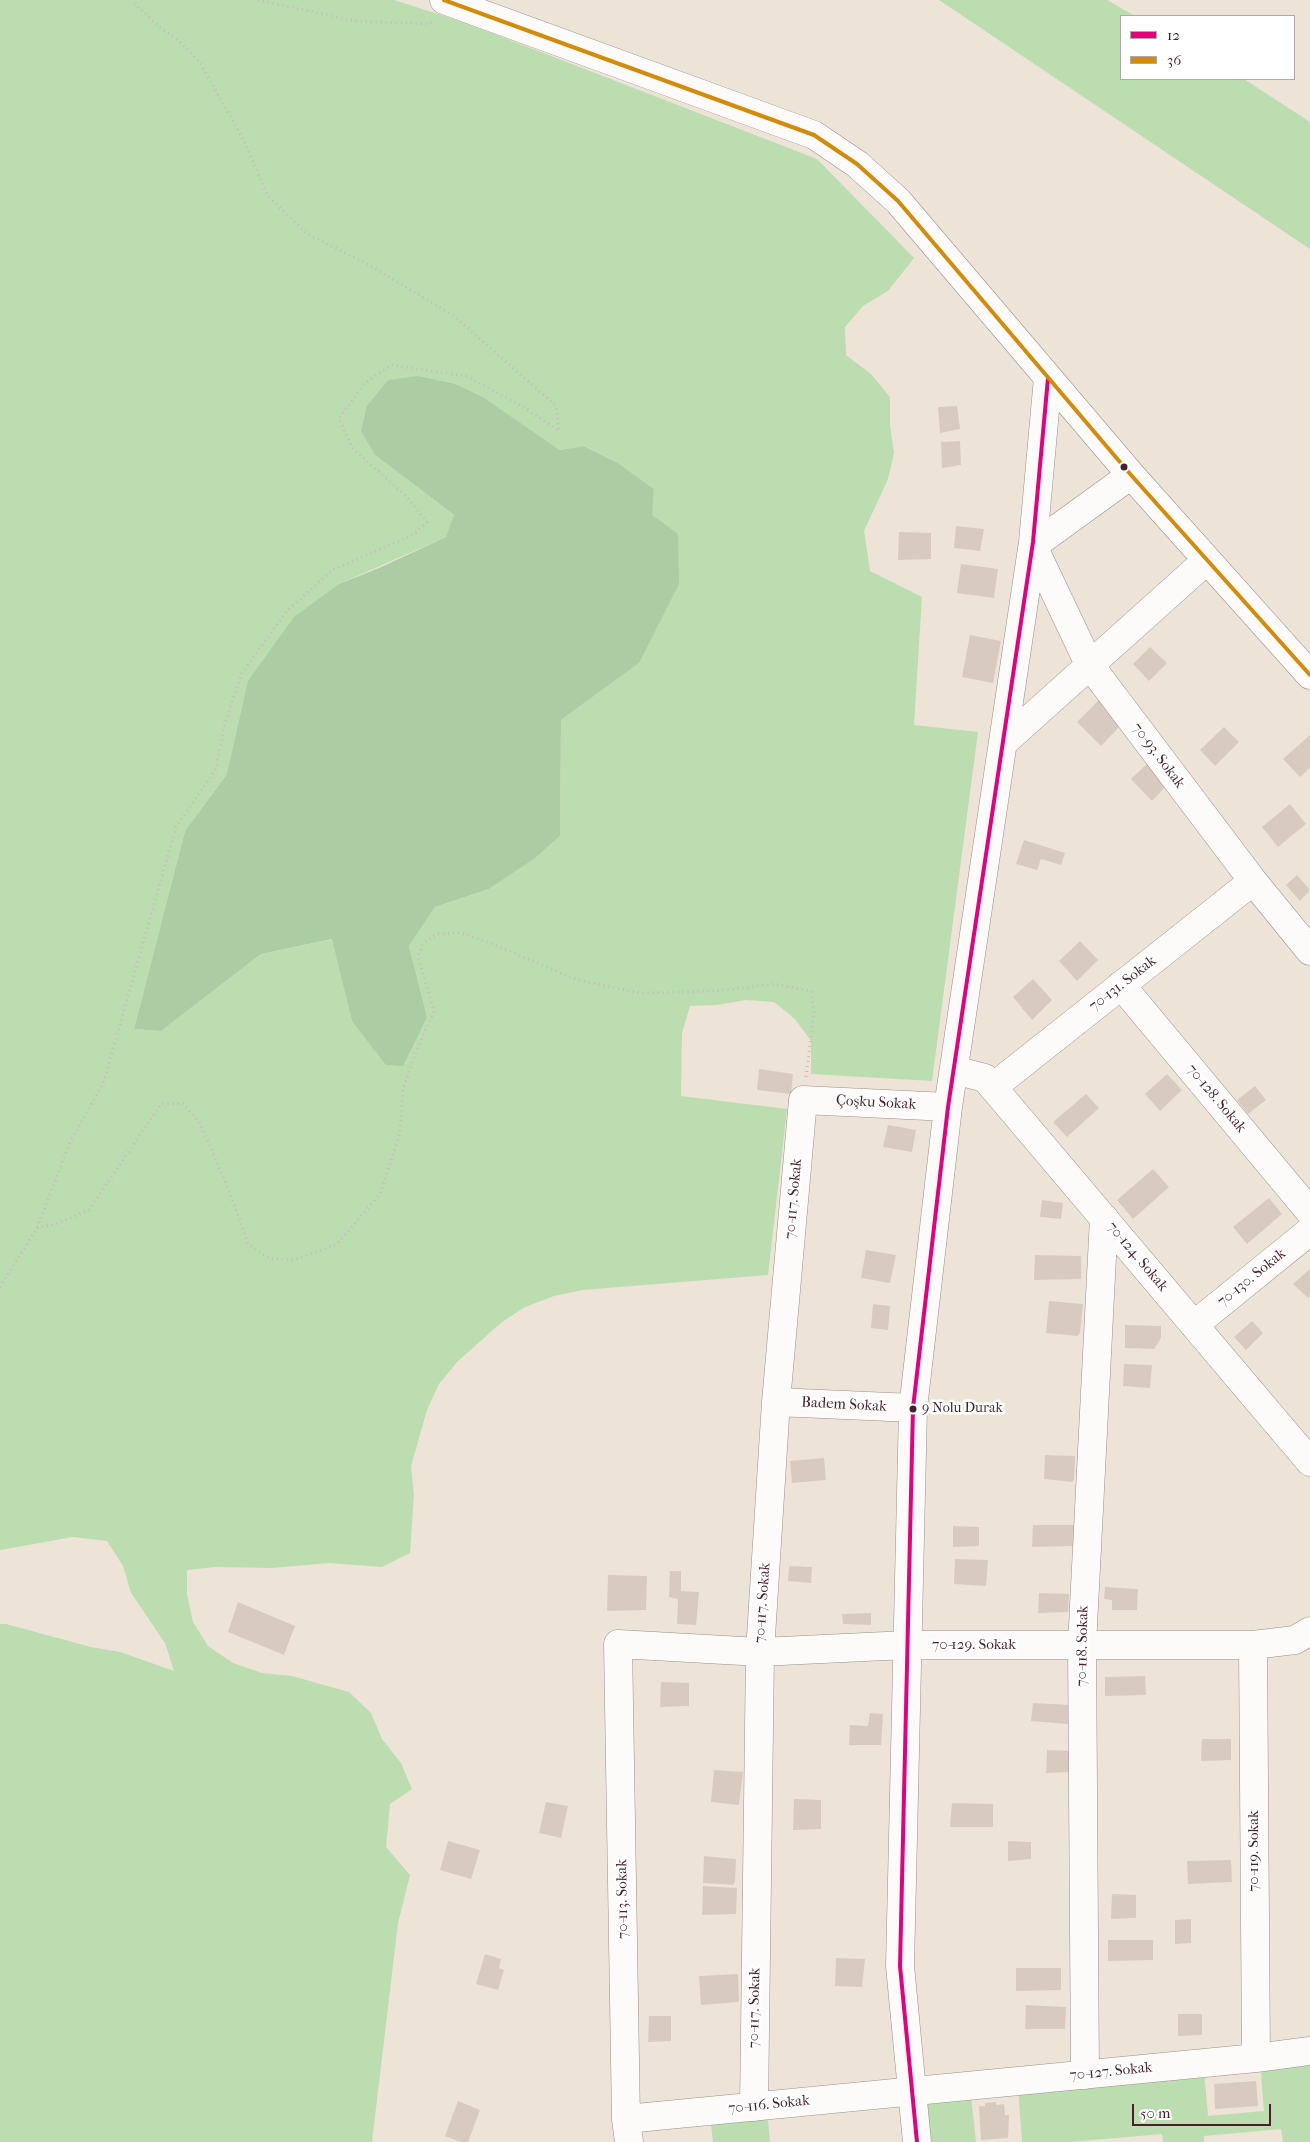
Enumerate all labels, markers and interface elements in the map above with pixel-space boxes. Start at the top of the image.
legend [1120,15,1295,80]
text: 12 [1167,26,1180,44]
text: 36 [1167,51,1181,69]
unlabelled marker [1119,462,1129,472]
street label: 70-93. Sokak [1128,720,1188,792]
street label: 70-131. Sokak [1086,952,1160,1016]
street label: 70-128. Sokak [1182,1061,1250,1137]
street label: Çoşku Sokak [835,1092,917,1114]
street label: 70-117. Sokak [782,1158,806,1240]
street label: 70-124. Sokak [1103,1219,1171,1295]
street label: 70-130. Sokak [1214,1245,1290,1311]
street label: Badem Sokak [801,1394,887,1416]
place label: 9 Nolu Durak [922,1401,1003,1417]
marker: 9 Nolu Durak [908,1404,918,1414]
street label: 70-117. Sokak [751,1562,775,1644]
street label: 70-118. Sokak [1073,1605,1093,1687]
street label: 70-129. Sokak [932,1636,1016,1654]
street label: 70-119. Sokak [1245,1810,1263,1892]
street label: 70-113. Sokak [613,1859,633,1939]
street label: 70-117. Sokak [745,1967,765,2049]
street label: 70-127. Sokak [1069,2059,1153,2085]
street label: 70-116. Sokak [727,2092,811,2118]
scale bar [1135,2094,1274,2126]
text: 50 m [1140,2104,1170,2122]

